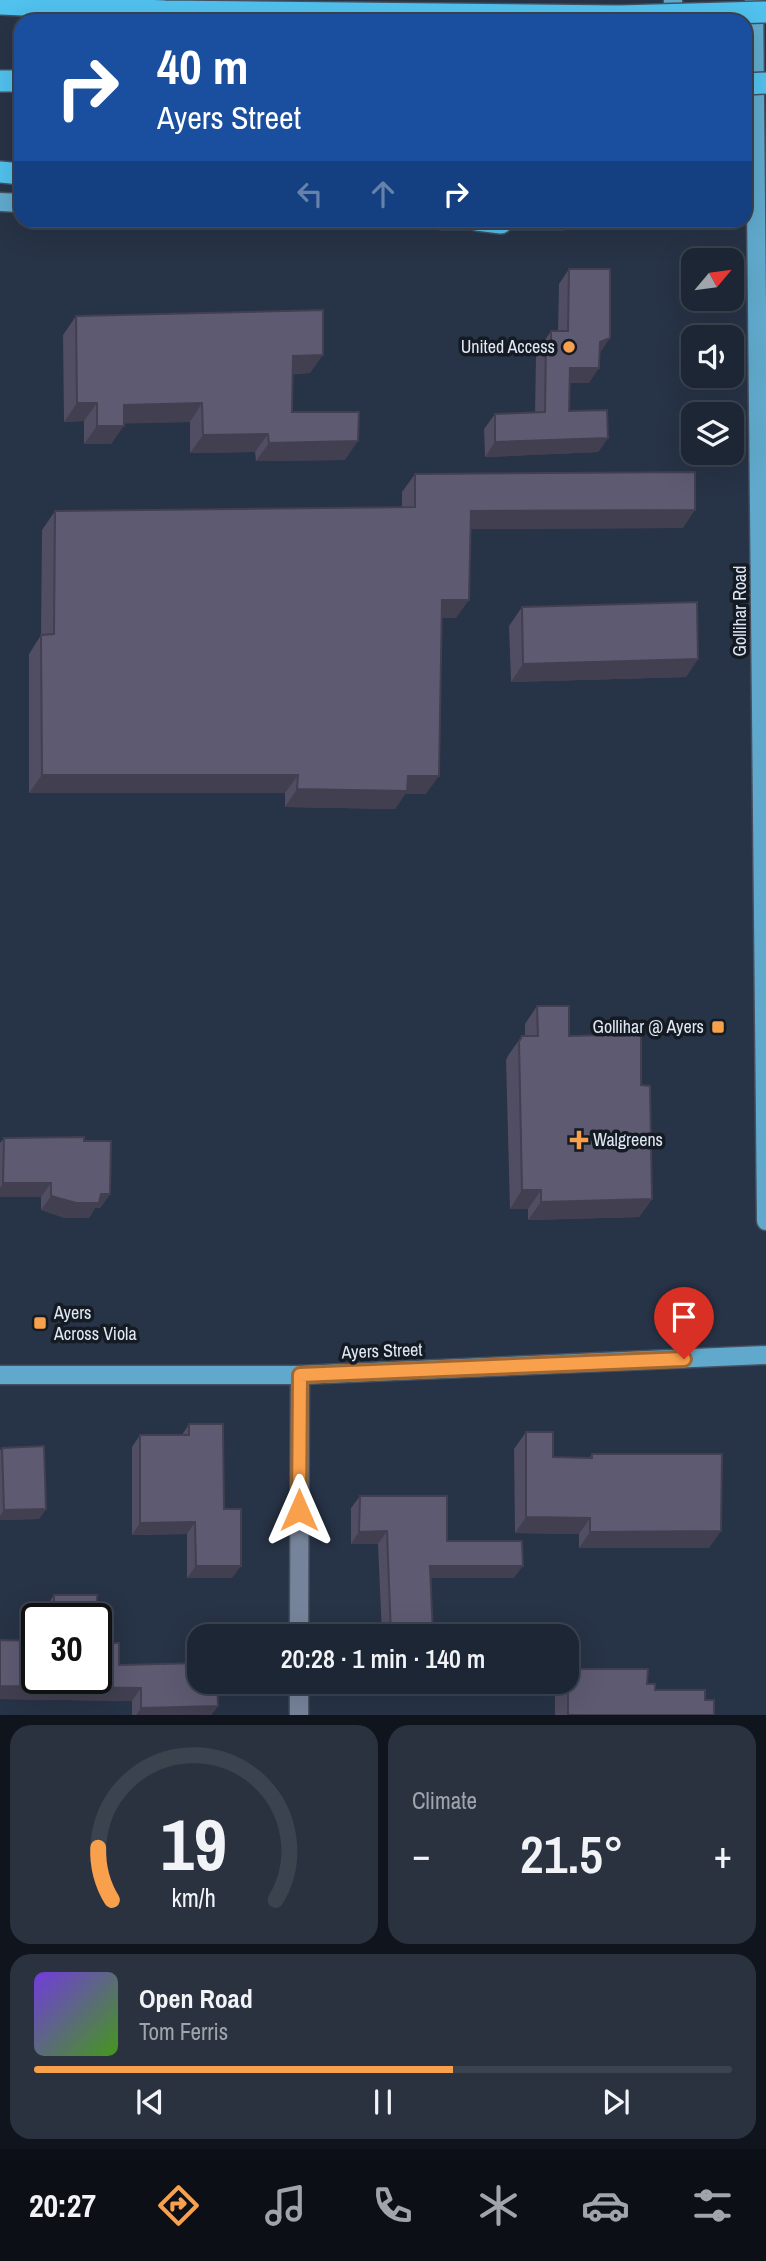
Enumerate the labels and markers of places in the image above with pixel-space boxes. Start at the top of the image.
place label: United Access [461,334,555,359]
marker: United Access [561,339,577,355]
place label: Gollihar @ Ayers [592,1014,704,1039]
marker: Gollihar @ Ayers [710,1019,726,1035]
place label: Walgreens [593,1127,663,1152]
marker: Walgreens [571,1132,587,1148]
pin [654,1287,714,1359]
place label: Ayers Across Viola [53,1300,137,1346]
marker: Ayers Across Viola [32,1315,48,1331]

